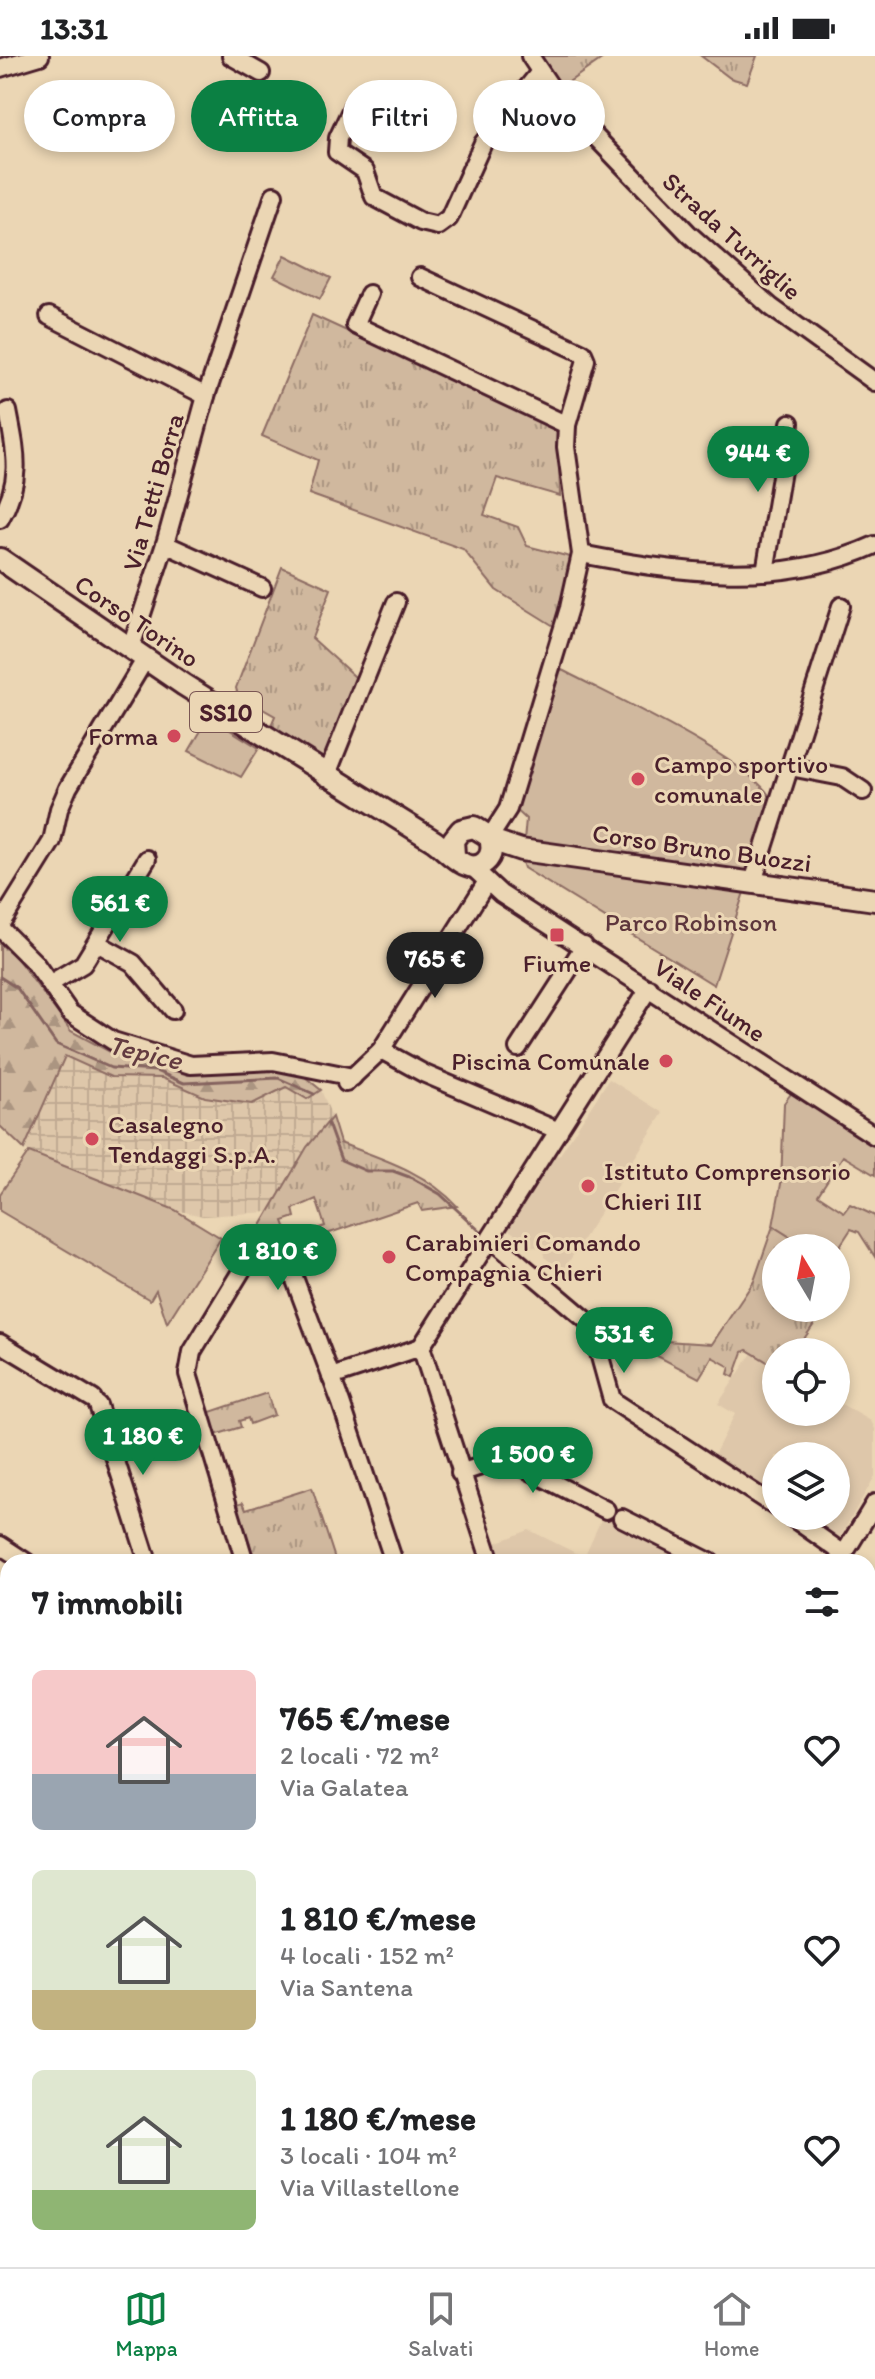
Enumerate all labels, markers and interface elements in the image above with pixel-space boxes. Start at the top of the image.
text: 13:31 [40,10,108,47]
chip: Compra [24,80,175,152]
chip: Affitta [191,80,327,152]
chip: Filtri [343,80,457,152]
chip: Nuovo [473,80,605,152]
street label: Strada Turriglie [656,165,808,307]
street label: Via Tetti Borra [115,409,191,575]
pin: 944 € [702,426,814,494]
text: 944 € [725,436,791,468]
street label: Corso Torino [69,568,205,674]
road number: SS10 [190,692,262,732]
place label: Forma [88,720,158,752]
marker: Forma [165,727,183,745]
place label: Campo sportivo comunale [654,748,828,810]
marker: Campo sportivo comunale [629,770,647,788]
street label: Corso Bruno Buozzi [590,817,814,879]
pin: 561 € [64,876,176,944]
text: 561 € [90,886,150,918]
park label: Parco Robinson [605,906,778,938]
marker: Fiume [548,926,566,944]
pin: 765 € [379,932,491,1000]
text: 765 € [405,942,466,974]
place label: Fiume [523,947,591,979]
street label: Viale Fiume [648,951,772,1049]
water label: Tepice [105,1027,187,1077]
place label: Piscina Comunale [451,1045,650,1077]
marker: Piscina Comunale [657,1052,675,1070]
place label: Casalegno Tendaggi S.p.A. [108,1108,276,1170]
marker: Casalegno Tendaggi S.p.A. [83,1130,101,1148]
place label: Istituto Comprensorio Chieri III [604,1155,851,1217]
marker: Istituto Comprensorio Chieri III [579,1177,597,1195]
pin: 1 810 € [204,1224,352,1292]
place label: Carabinieri Comando Compagnia Chieri [405,1226,641,1288]
text: 1 810 € [238,1234,318,1266]
north arrow [762,1234,850,1322]
map controls [762,1234,850,1530]
marker: Carabinieri Comando Compagnia Chieri [380,1248,398,1266]
pin: 531 € [568,1307,680,1375]
text: 531 € [594,1317,654,1349]
button: locate [762,1338,850,1426]
pin: 1 180 € [69,1409,217,1477]
text: 1 180 € [103,1419,183,1451]
pin: 1 500 € [459,1427,607,1495]
text: 1 500 € [491,1437,575,1469]
button: layers [762,1442,850,1530]
icon: filters [800,1580,844,1624]
text: 7 immobili [32,1582,183,1623]
text: 765 €/mese [280,1698,450,1739]
icon: home [96,1702,192,1798]
icon: heart [800,1728,844,1772]
text: 2 locali · 72 m² [280,1739,439,1771]
text: Via Galatea [280,1771,409,1803]
text: 1 810 €/mese [280,1898,476,1939]
icon: home [96,1902,192,1998]
icon: heart [800,1928,844,1972]
text: 4 locali · 152 m² [280,1939,454,1971]
text: Via Santena [280,1971,413,2003]
text: 1 180 €/mese [280,2098,476,2139]
icon: home [96,2102,192,2198]
icon: heart [800,2128,844,2172]
text: 3 locali · 104 m² [280,2139,457,2171]
text: Via Villastellone [280,2171,460,2203]
tab: Mappa [115,2287,177,2362]
tab: Salvati [408,2287,473,2362]
tab: Home [704,2287,760,2362]

